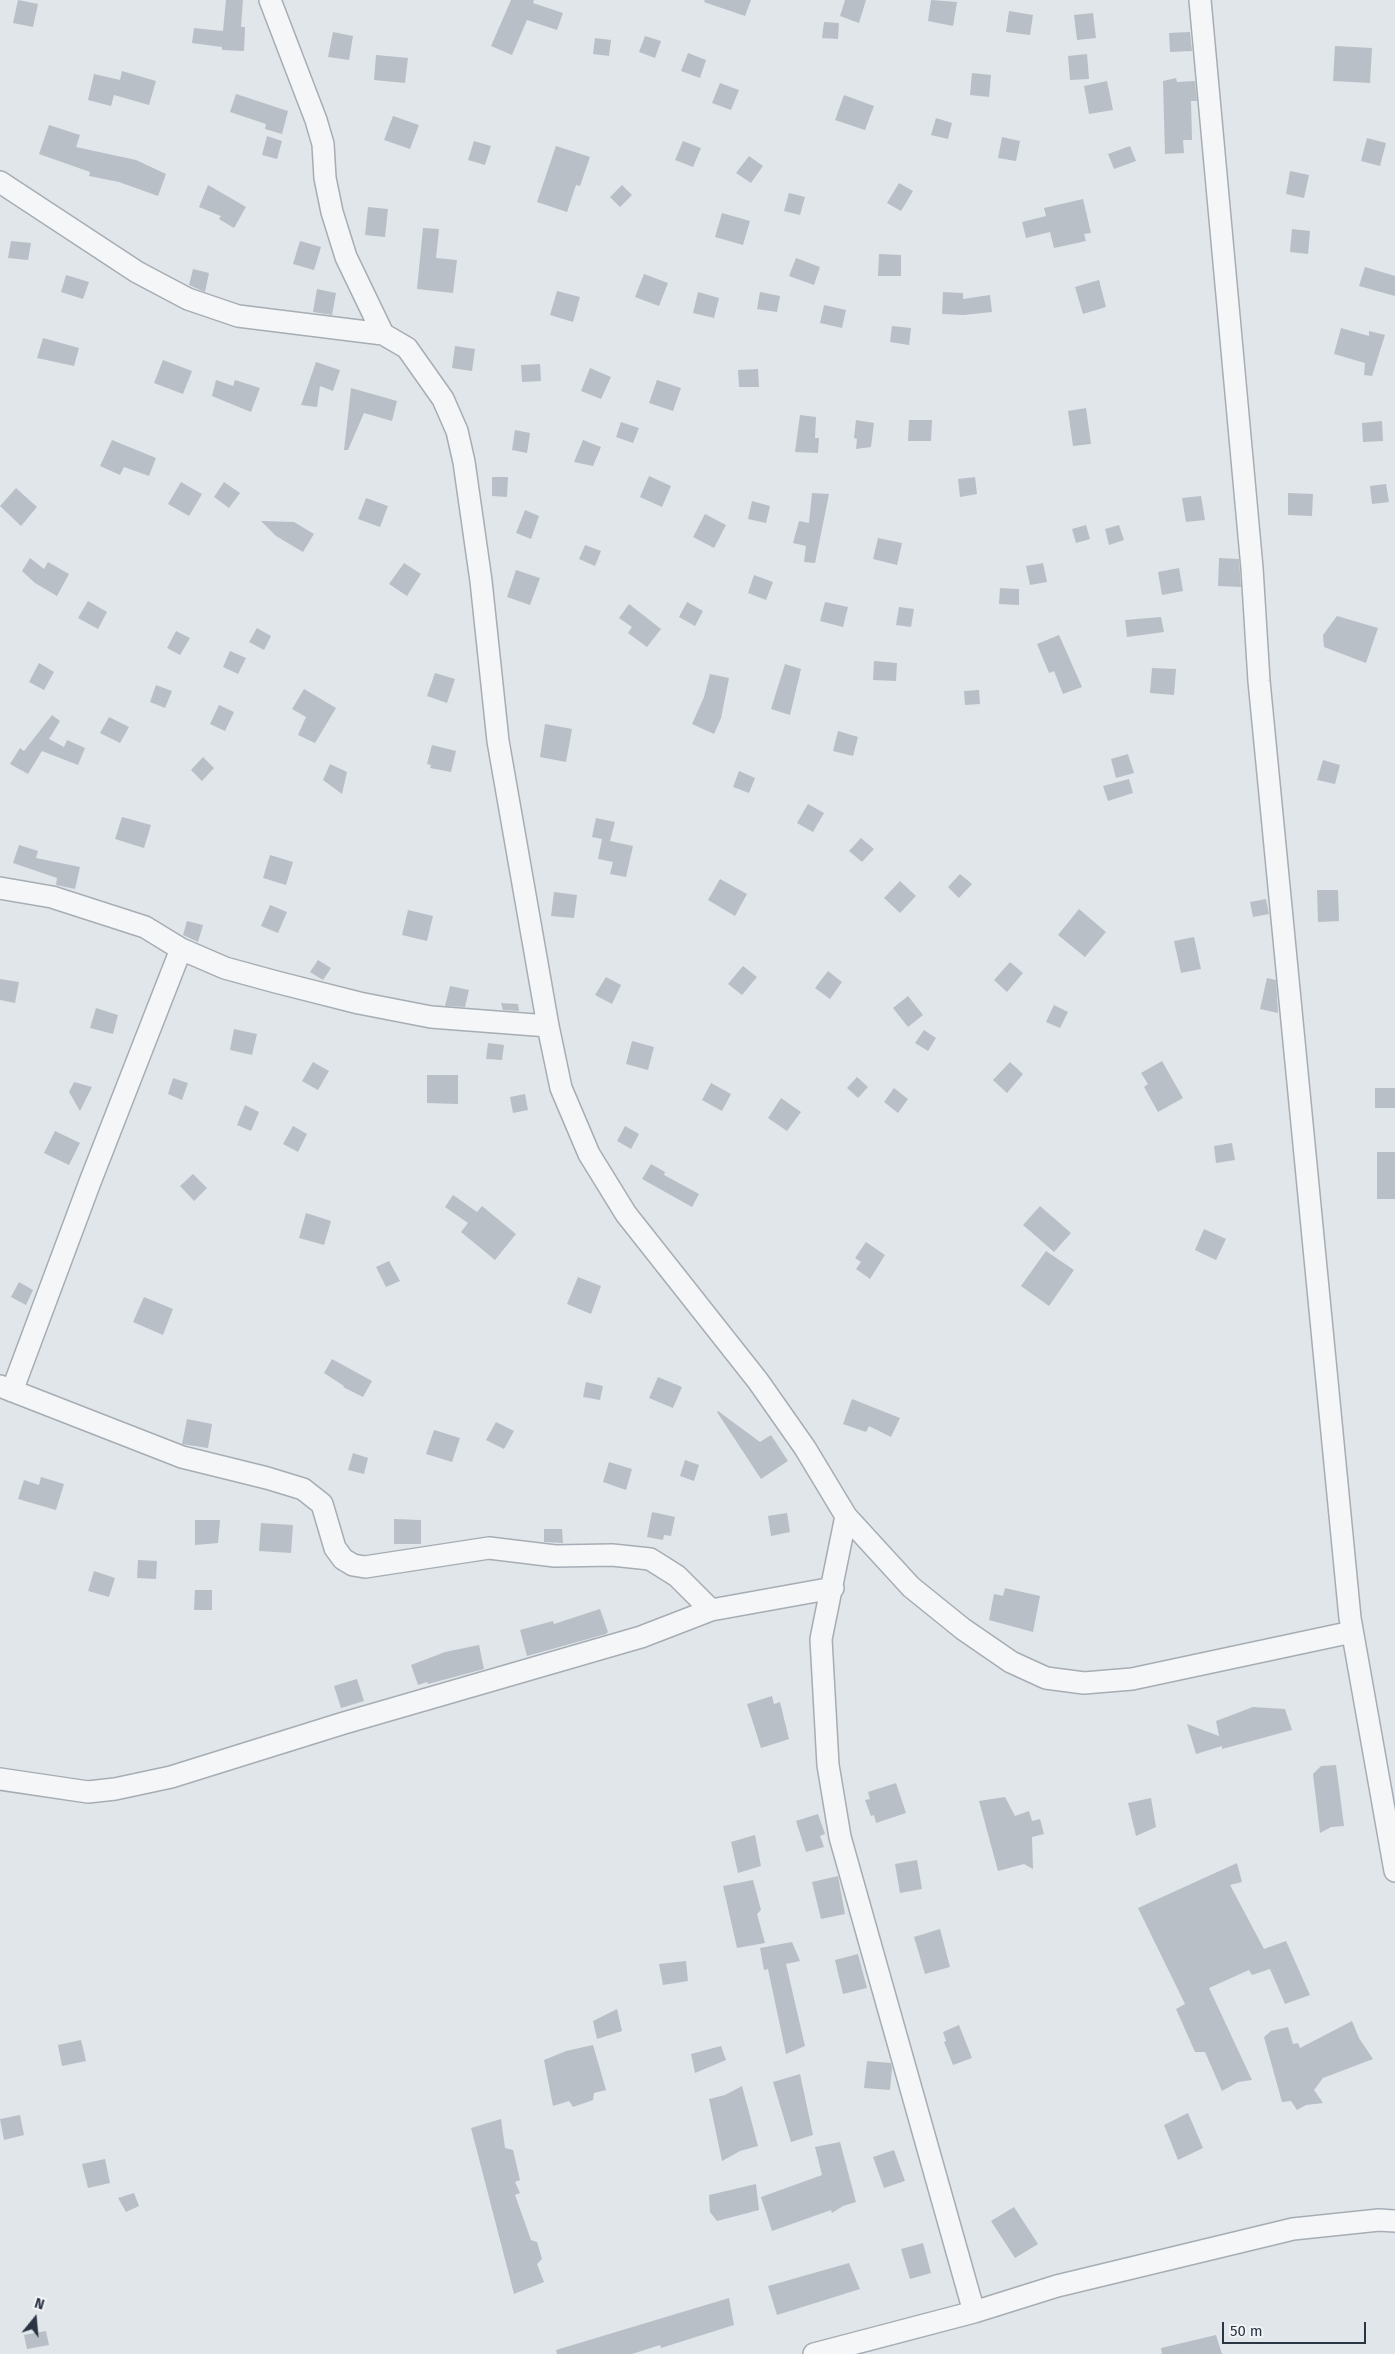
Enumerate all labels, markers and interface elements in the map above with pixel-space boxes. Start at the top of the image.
north arrow [10,2294,60,2344]
text: N [33,2295,46,2314]
scale bar [1225,2312,1369,2344]
text: 50 m [1230,2322,1263,2340]

